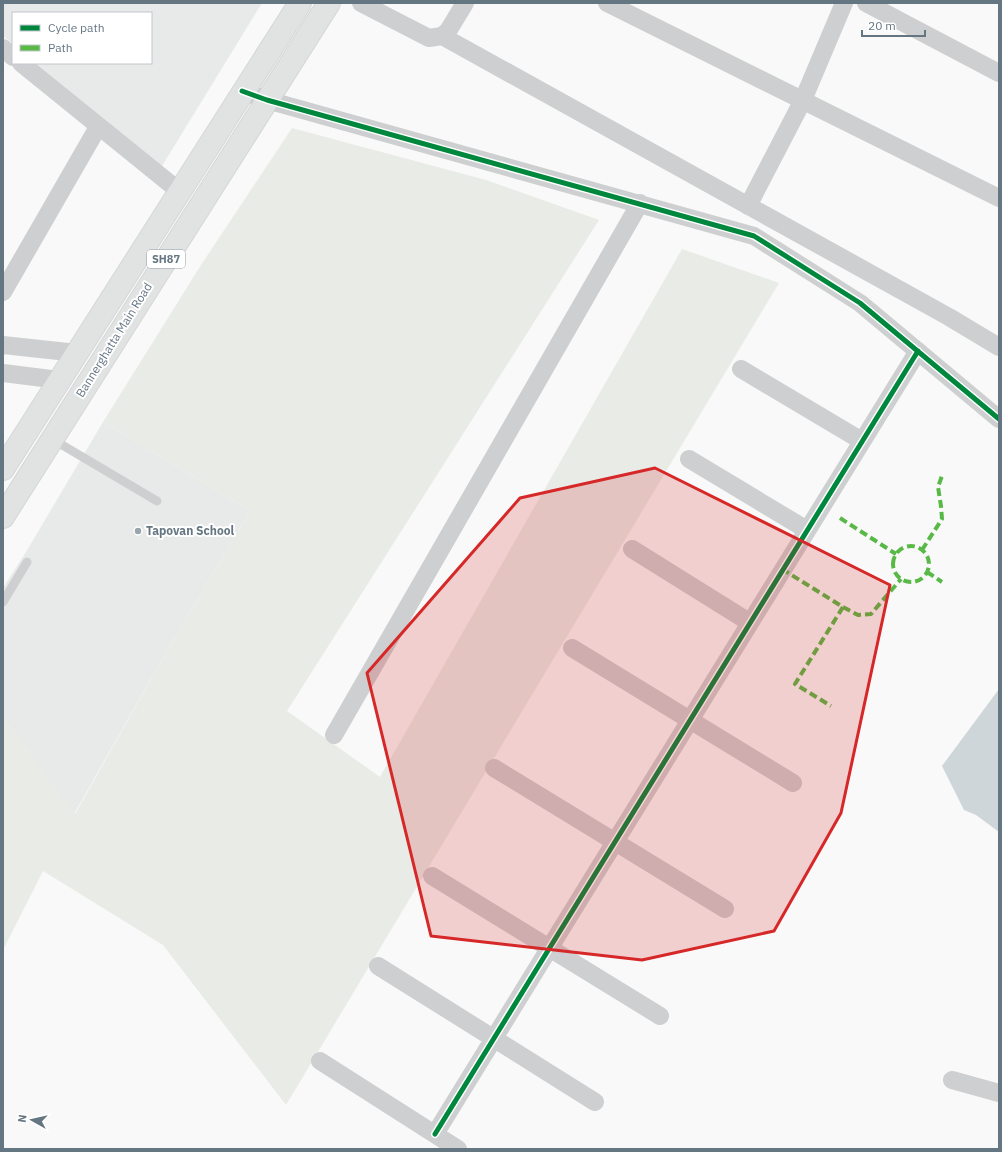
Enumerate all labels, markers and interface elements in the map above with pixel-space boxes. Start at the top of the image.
legend [12,12,152,64]
scale bar [862,12,925,38]
text: 20 m [868,18,896,33]
text: Cycle path [48,20,105,35]
text: Path [48,40,73,55]
road number: SH87 [147,250,185,268]
street label: Bannerghatta Main Road [72,280,155,400]
place label: Tapovan School [146,523,235,538]
marker: Tapovan School [133,526,143,536]
north arrow [12,1100,52,1140]
text: N [15,1114,30,1124]

